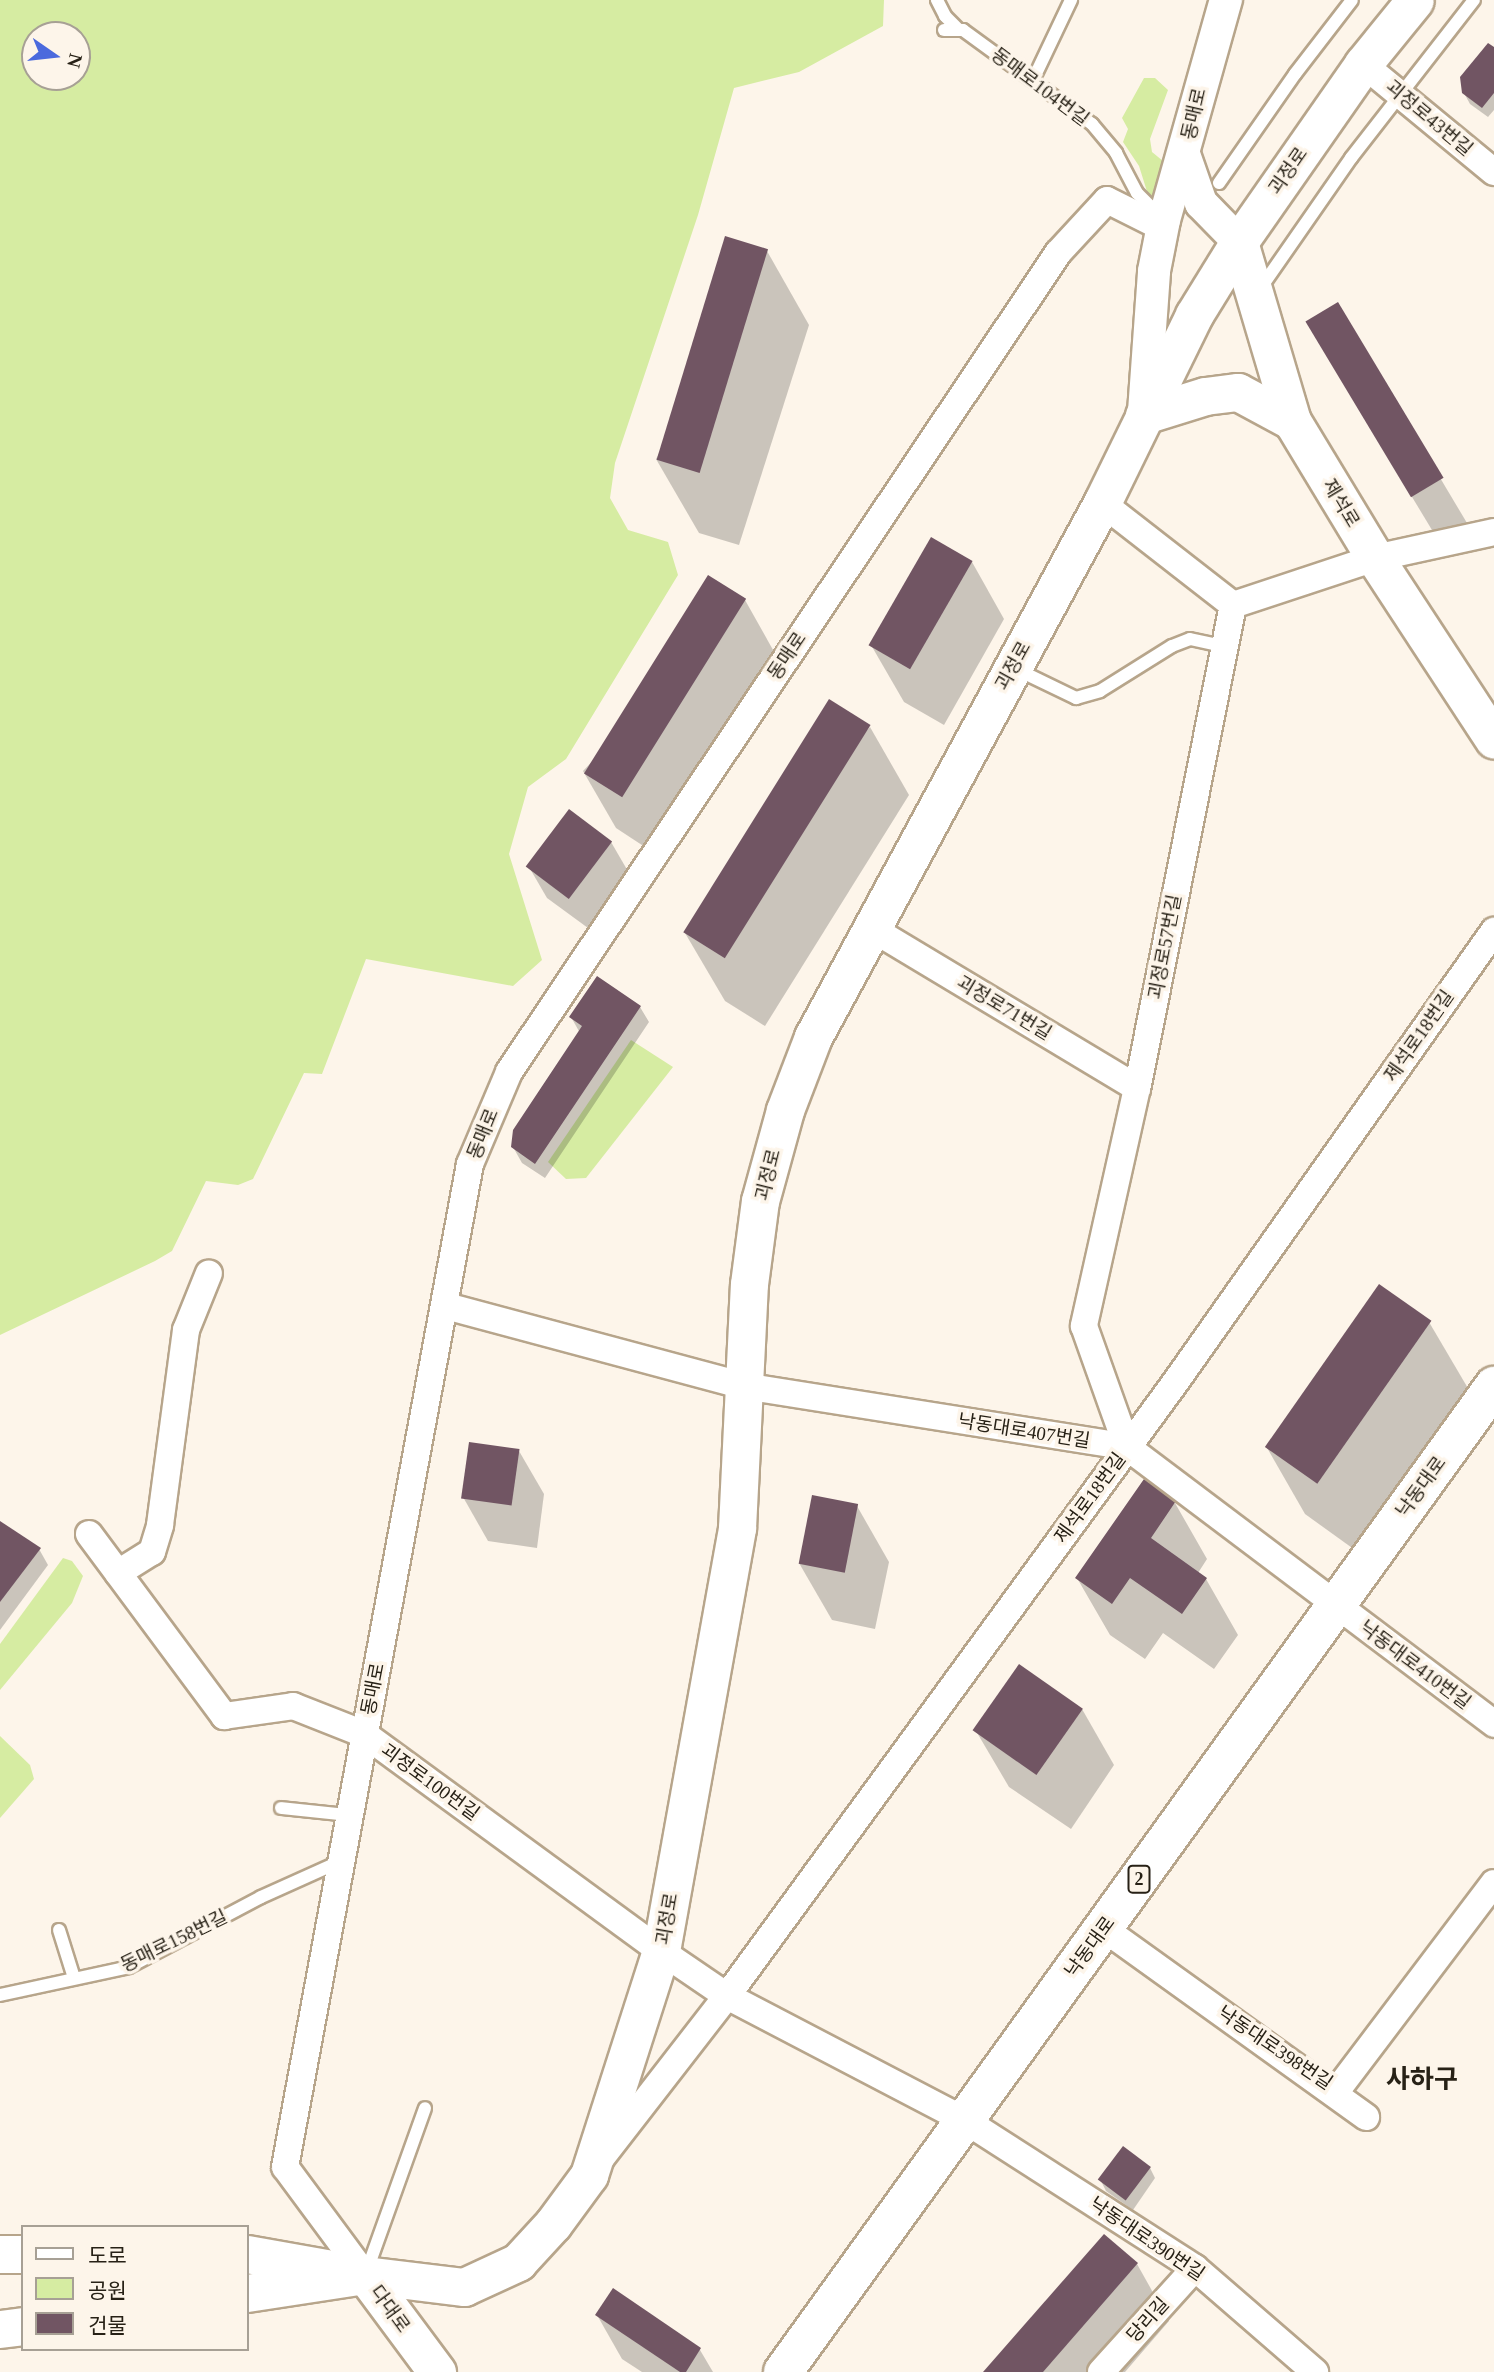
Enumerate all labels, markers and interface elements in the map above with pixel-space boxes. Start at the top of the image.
north arrow [21,21,91,91]
street label: 동매로104번길 [987,43,1093,131]
text: N [63,52,87,70]
street label: 괴정로43번길 [1381,75,1477,161]
street label: 동매로 [1177,86,1211,142]
street label: 괴정로 [1264,143,1312,199]
street label: 제석로 [1318,475,1364,531]
street label: 동매로 [763,628,811,684]
street label: 괴정로 [990,638,1036,694]
street label: 괴정로57번길 [1144,893,1186,1001]
street label: 괴정로71번길 [953,971,1055,1045]
street label: 제석로18번길 [1379,986,1459,1086]
street label: 동매로 [463,1105,503,1163]
street label: 괴정로 [751,1147,785,1203]
street label: 낙동대로407번길 [956,1409,1092,1453]
street label: 제석로18번길 [1050,1448,1130,1548]
street label: 낙동대로 [1391,1452,1451,1522]
street label: 낙동대로410번길 [1355,1616,1475,1714]
street label: 동매로 [357,1661,389,1717]
street label: 괴정로100번길 [376,1739,484,1825]
road number: 2 [1127,1865,1151,1894]
street label: 괴정로 [651,1891,683,1947]
street label: 동매로158번길 [117,1905,231,1977]
street label: 낙동대로 [1060,1912,1120,1982]
street label: 낙동대로398번길 [1213,2001,1337,2095]
district label: 사하구 [1386,2064,1458,2096]
street label: 낙동대로390번길 [1085,2192,1209,2286]
legend [21,2225,248,2351]
text: 도로 [88,2244,127,2268]
text: 공원 [88,2279,127,2303]
street label: 다대로 [365,2281,415,2337]
street label: 당리길 [1122,2293,1174,2347]
text: 건물 [88,2314,127,2338]

